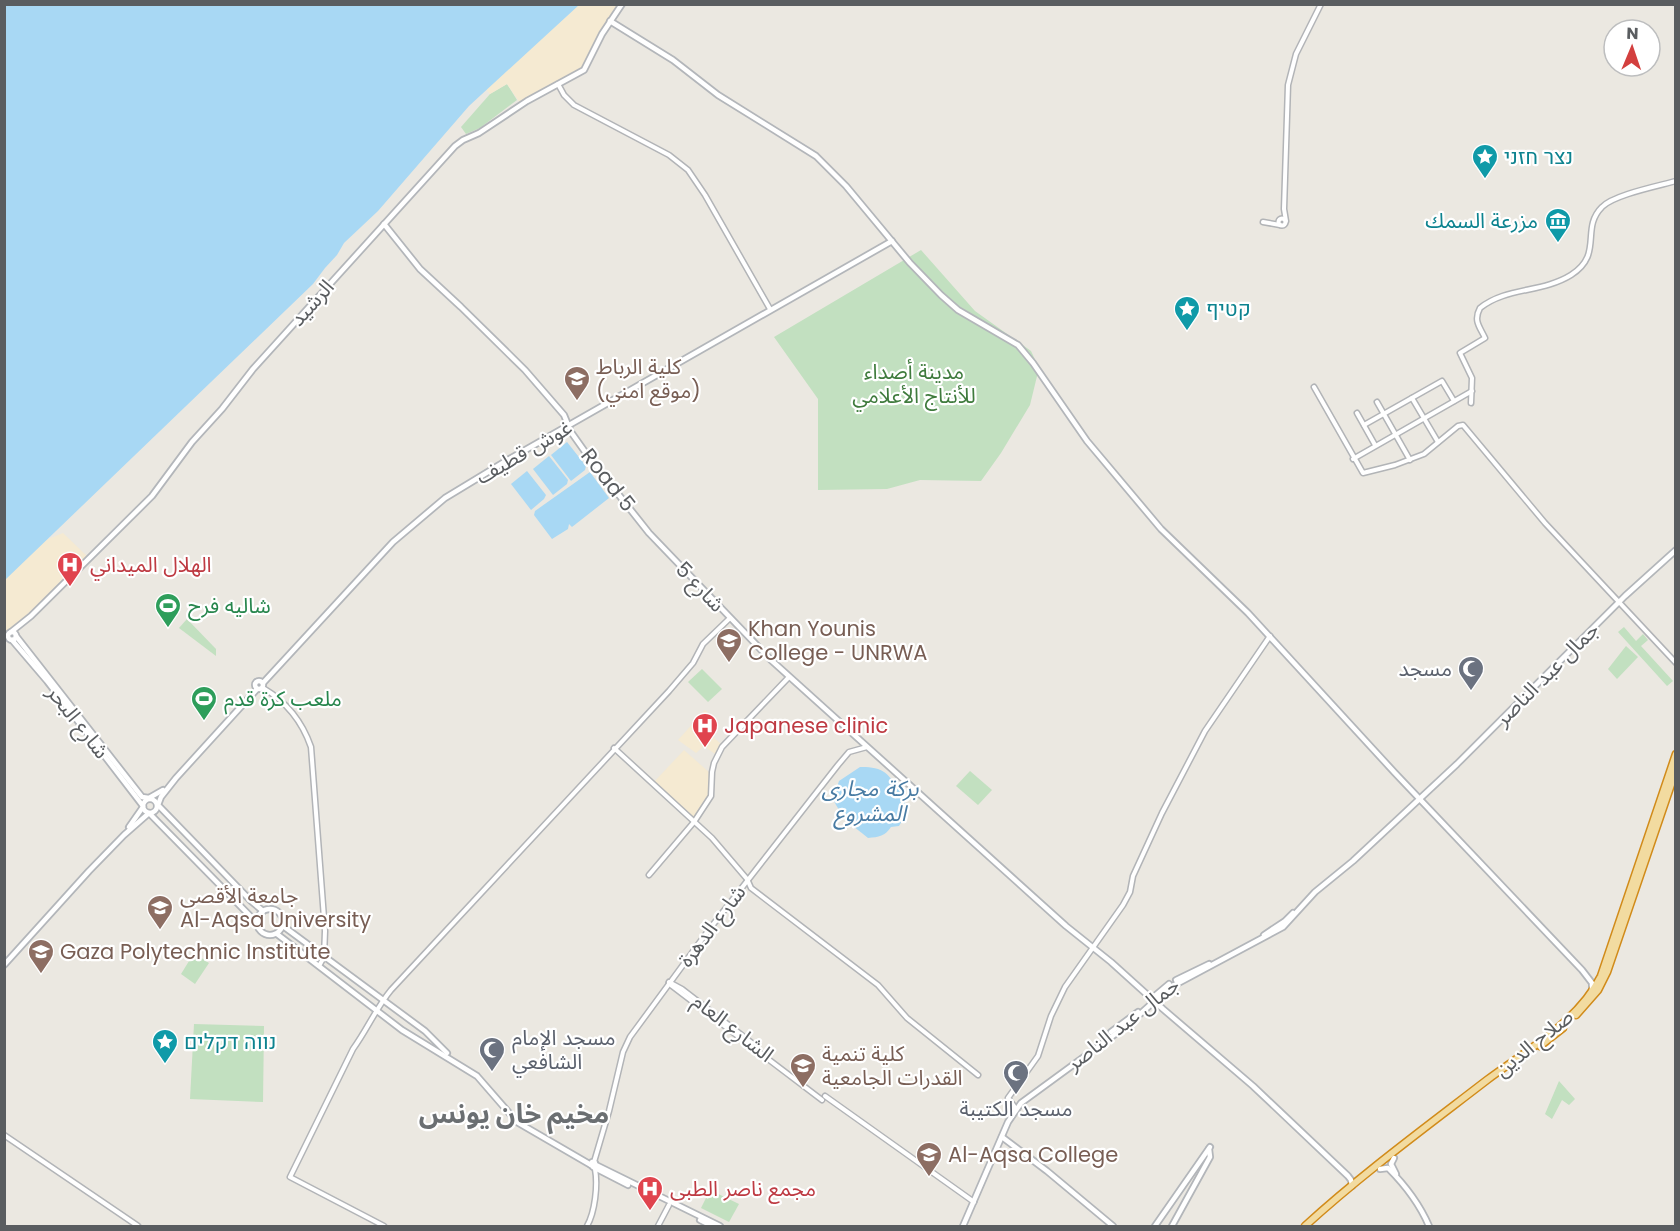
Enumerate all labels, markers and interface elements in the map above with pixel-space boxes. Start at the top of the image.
north arrow [1602,18,1662,78]
text: N [1626,22,1639,45]
place icon: נצר חזני [1470,142,1500,180]
place label: נצר חזני [1504,142,1573,171]
place label: مزرعة السمك [1425,206,1538,235]
museum icon: مزرعة السمك [1543,206,1573,244]
street label: الرشيد [283,273,340,332]
place icon: קטיף [1172,294,1202,332]
place label: קטיף [1206,294,1251,323]
place label: كلية الرباط (موقع امني) [596,352,701,407]
park label: مدينة أصداء للأنتاج الأعلامي [852,357,976,412]
school or university icon: كلية الرباط (موقع امني) [562,364,592,402]
street label: غوش قطيف [470,412,577,491]
street label: Road 5 [574,442,642,518]
hospital icon: الهلال الميداني [55,550,85,588]
place label: الهلال الميداني [90,550,212,581]
street label: شارع 5 [668,555,732,619]
sports icon: شاليه فرح [153,591,183,629]
place label: شاليه فرح [188,591,271,621]
place label: Khan Younis College - UNRWA [748,614,927,667]
street label: جمال عبد الناصر [1487,615,1605,733]
school or university icon: Khan Younis College - UNRWA [714,626,744,664]
place label: مسجد [1399,654,1452,683]
mosque icon: مسجد [1456,654,1486,692]
street label: شارع البحر [39,678,116,765]
sports icon: ملعب كرة قدم [189,684,219,722]
place label: ملعب كرة قدم [224,684,342,715]
hospital icon: Japanese clinic [690,711,720,749]
place label: Japanese clinic [724,711,888,740]
water label: بركة مجارى المشروع [822,773,919,830]
street label: شارع الدهرة [671,879,753,973]
place label: جامعة الأقصى Al-Aqsa University [180,881,371,934]
school or university icon: جامعة الأقصى Al-Aqsa University [145,893,175,931]
school or university icon: Gaza Polytechnic Institute [26,937,56,975]
place label: Gaza Polytechnic Institute [60,937,330,966]
street label: جمال عبد الناصر [1059,970,1185,1078]
street label: الشارع العام [685,987,780,1070]
street label: صلاح الدين [1488,1002,1580,1084]
place label: مسجد الإمام الشافعي [512,1023,616,1078]
place icon: נווה דקלים [150,1027,180,1065]
place label: נווה דקלים [184,1027,276,1056]
mosque icon: مسجد الإمام الشافعي [477,1035,507,1073]
place label: كلية تنمية القدرات الجامعية [822,1039,963,1092]
school or university icon: كلية تنمية القدرات الجامعية [788,1051,818,1089]
mosque icon: مسجد الكتيبة [1001,1058,1031,1096]
place label: مسجد الكتيبة [959,1094,1073,1123]
district label: مخيم خان يونس [419,1095,609,1135]
school or university icon: Al-Aqsa College [914,1140,944,1178]
place label: Al-Aqsa College [948,1140,1118,1169]
hospital icon: مجمع ناصر الطبى [635,1174,665,1212]
place label: مجمع ناصر الطبى [670,1174,816,1204]

